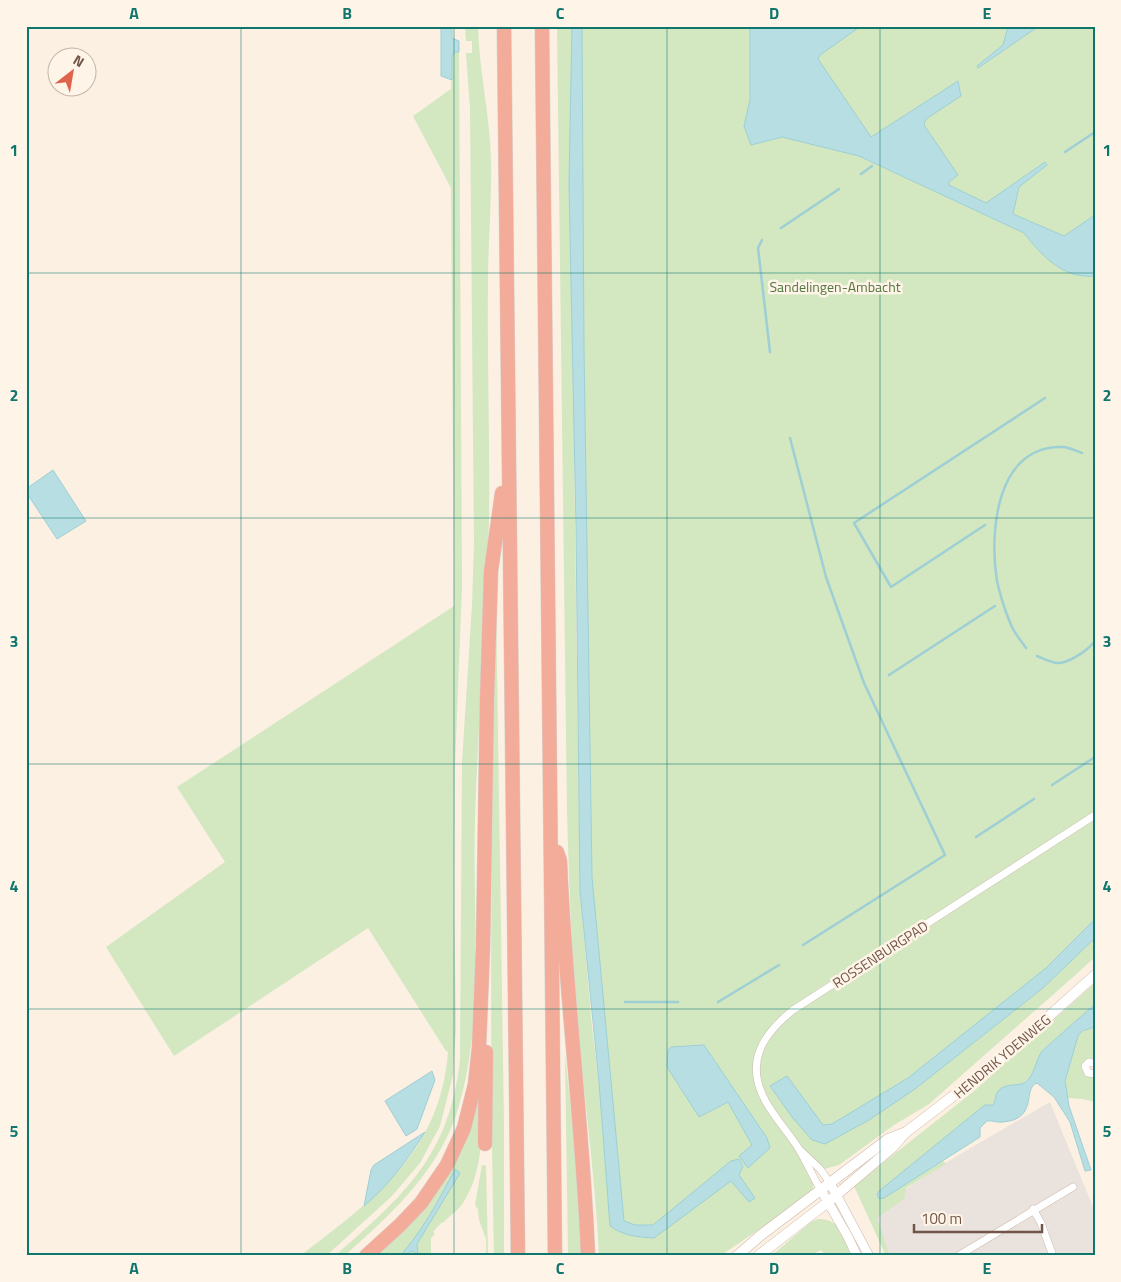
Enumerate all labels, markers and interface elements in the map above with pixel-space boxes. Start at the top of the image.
text: A [129,1,139,25]
text: B [342,1,352,25]
text: C [556,1,565,25]
text: D [769,1,779,25]
text: E [983,1,992,25]
north arrow [48,48,98,98]
text: N [69,49,89,72]
text: 1 [10,138,18,162]
text: 1 [1103,138,1111,162]
park label: Sandelingen-Ambacht [769,276,901,297]
text: 2 [10,383,18,407]
text: 2 [1103,383,1111,407]
text: 3 [10,629,18,653]
text: 3 [1103,629,1111,653]
text: 4 [10,874,19,898]
text: 4 [1103,874,1112,898]
street label: ROSSENBURGPAD [828,915,932,993]
street label: HENDRIK YDENWEG [949,1009,1055,1103]
text: 5 [10,1119,19,1143]
text: 5 [1103,1119,1112,1143]
scale bar [914,1202,1041,1234]
text: 100 m [921,1207,962,1230]
text: A [129,1256,139,1280]
text: B [342,1256,352,1280]
text: C [556,1256,565,1280]
text: D [769,1256,779,1280]
text: E [983,1256,992,1280]

